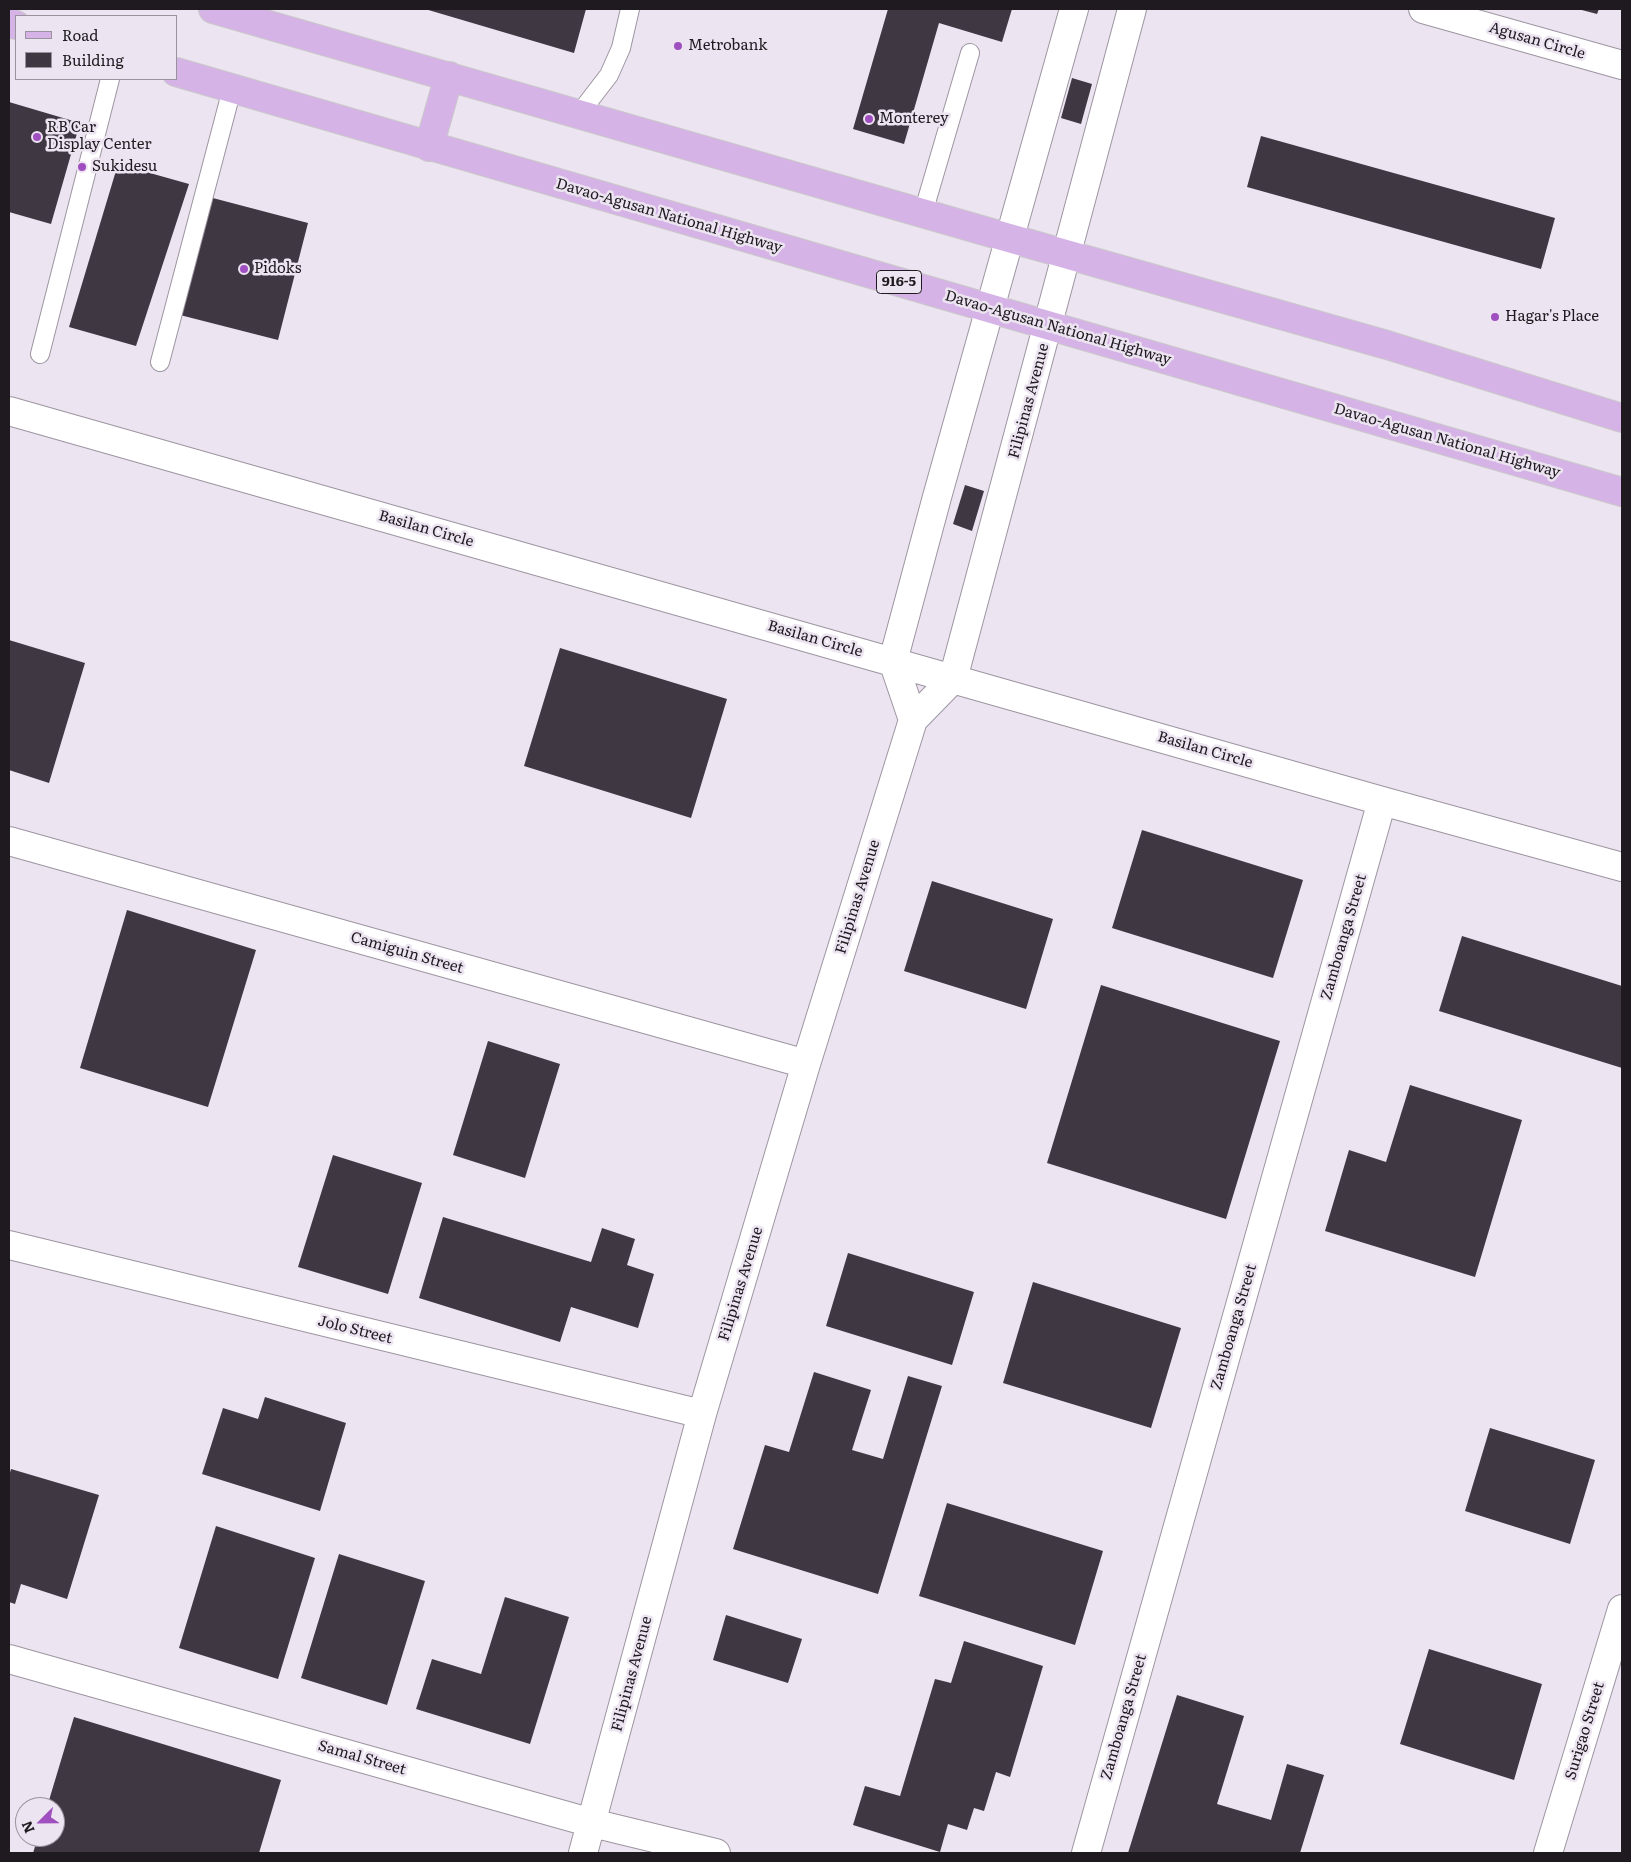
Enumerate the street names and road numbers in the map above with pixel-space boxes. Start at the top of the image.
street label: Agusan Circle [1487,19,1587,63]
street label: Davao-Agusan National Highway [554,175,784,257]
road number: 916-5 [876,270,922,294]
street label: Davao-Agusan National Highway [943,287,1173,369]
street label: Filipinas Avenue [1005,341,1053,461]
street label: Davao-Agusan National Highway [1332,400,1562,482]
street label: Basilan Circle [376,507,476,551]
street label: Basilan Circle [765,617,865,661]
street label: Basilan Circle [1155,728,1255,772]
street label: Filipinas Avenue [832,838,884,956]
street label: Zamboanga Street [1317,872,1371,1002]
street label: Camiguin Street [349,928,465,978]
street label: Filipinas Avenue [715,1225,767,1343]
street label: Zamboanga Street [1207,1262,1261,1392]
street label: Jolo Street [316,1312,394,1348]
street label: Filipinas Avenue [608,1614,656,1734]
street label: Zamboanga Street [1097,1652,1151,1782]
street label: Surigao Street [1562,1680,1608,1782]
street label: Samal Street [316,1737,408,1779]

